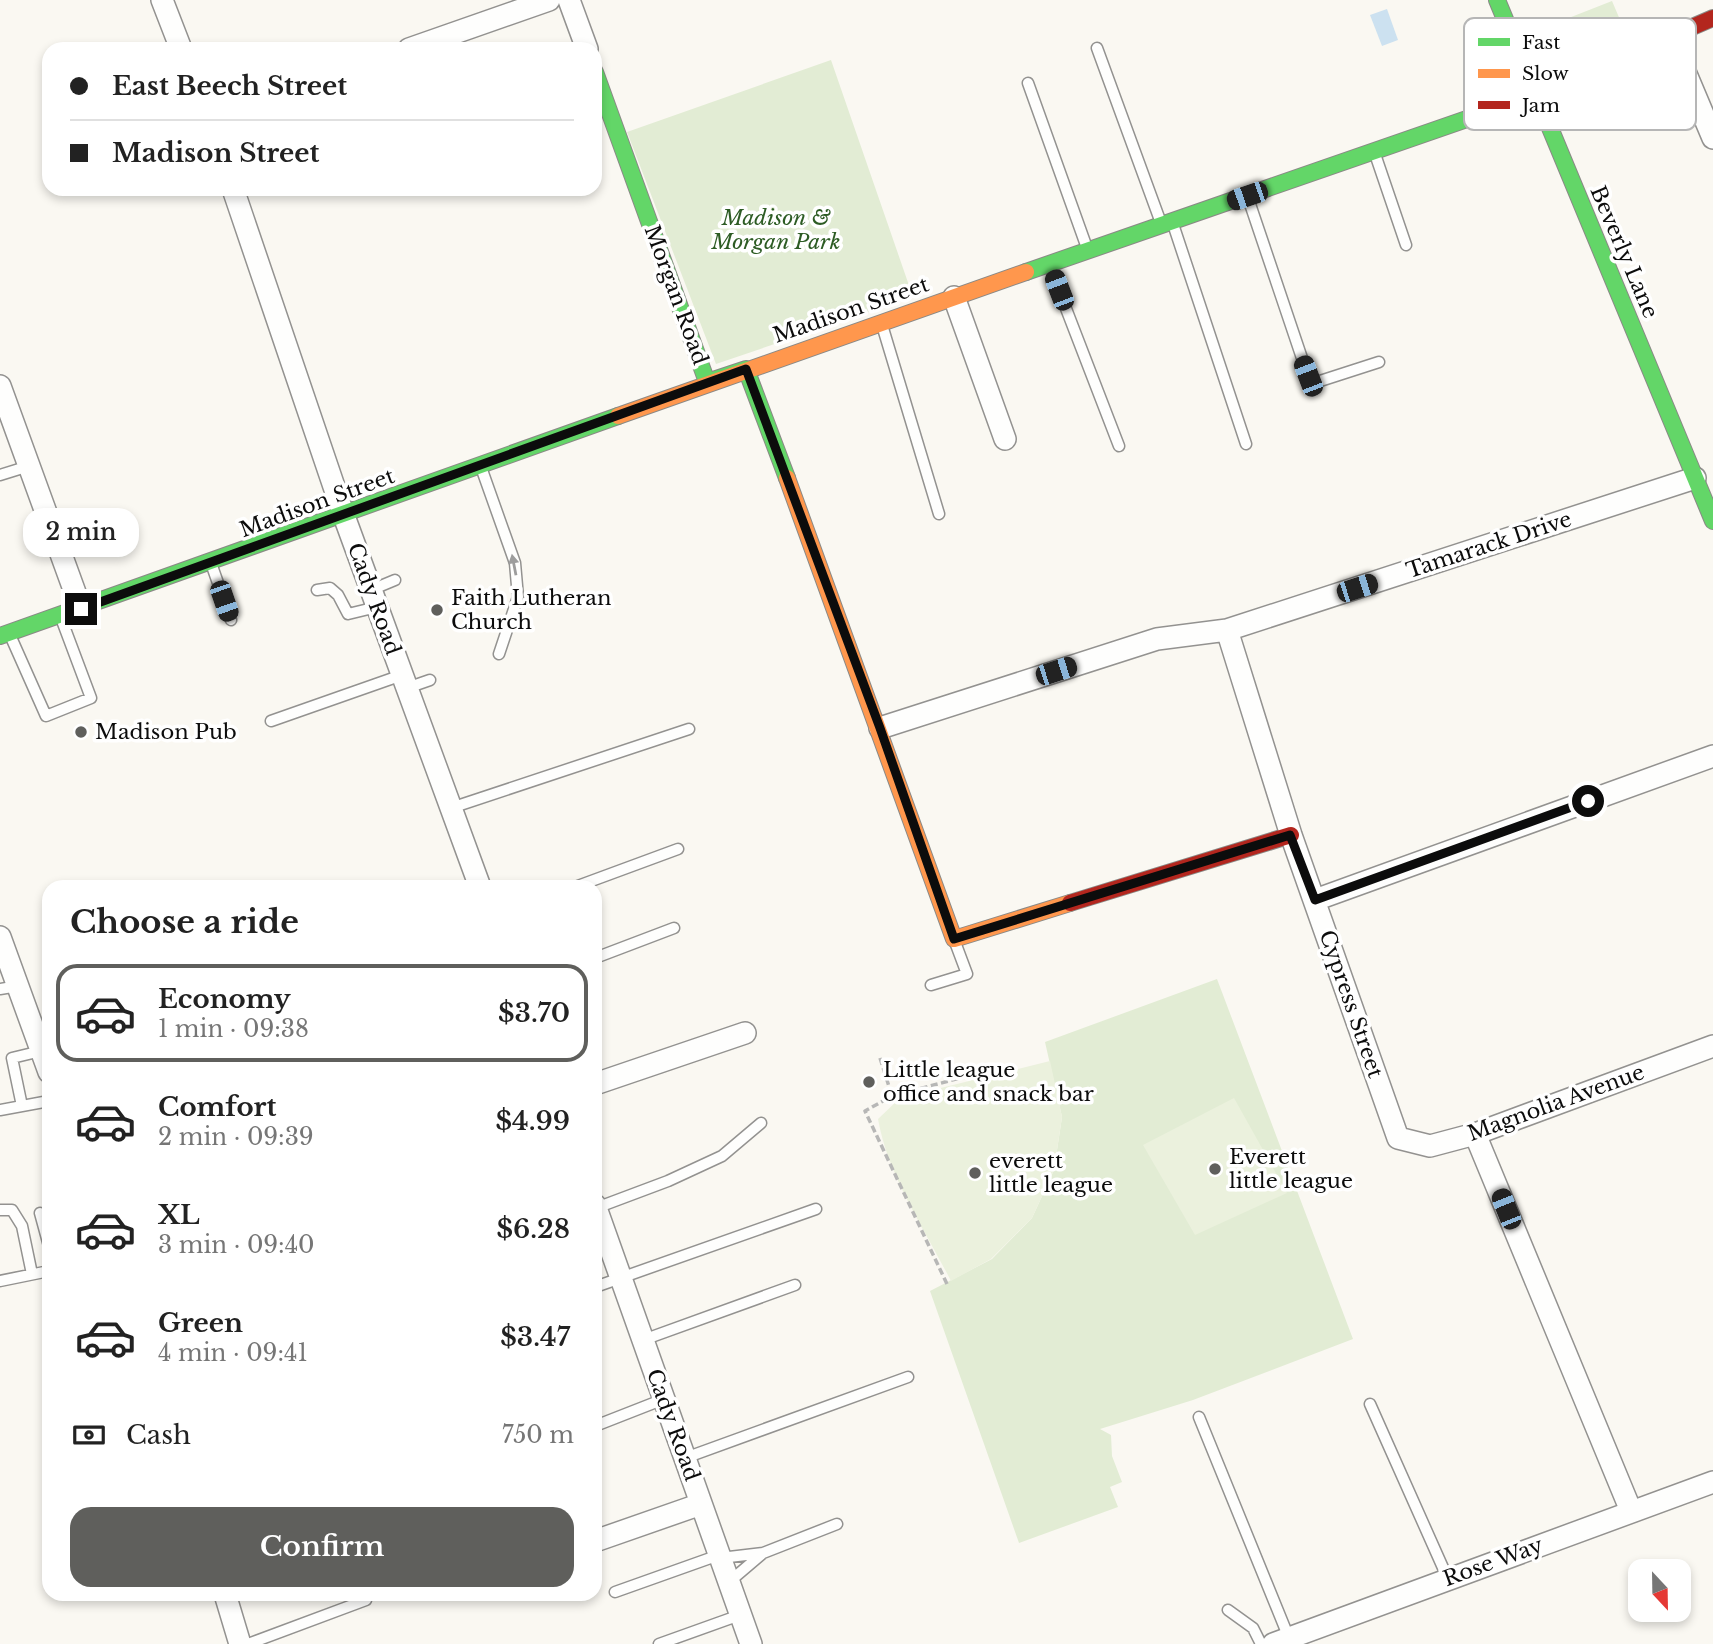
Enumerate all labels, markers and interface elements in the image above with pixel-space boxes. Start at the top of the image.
legend [1464,18,1696,130]
text: Fast [1522,31,1561,54]
text: Slow [1522,62,1569,85]
text: East Beech Street [112,70,347,102]
text: Jam [1519,94,1560,117]
text: Madison Street [112,137,319,169]
car [1224,179,1271,213]
street label: Beverly Lane [1584,182,1664,322]
park label: Madison & Morgan Park [711,205,840,255]
street label: Morgan Road [639,222,713,368]
car [1042,267,1077,313]
street label: Madison Street [770,271,932,349]
car [1291,353,1326,399]
street label: Madison Street [236,463,398,543]
street label: Tamarack Drive [1403,506,1575,584]
callout: 2 min [23,508,139,556]
text: 2 min [46,518,116,546]
street label: Cady Road [342,539,406,659]
one-way arrow [508,554,519,576]
car [1334,572,1381,604]
car [208,578,241,624]
place label: Faith Lutheran Church [451,585,611,635]
route end [65,593,97,625]
marker: Faith Lutheran Church [429,602,445,618]
car [1033,655,1080,687]
place label: Madison Pub [95,719,237,745]
marker: Madison Pub [73,724,89,740]
route start [1572,785,1604,817]
text: Choose a ride [70,902,299,942]
street label: Cypress Street [1314,927,1388,1081]
icon: car [74,982,137,1045]
text: Economy [158,983,291,1015]
text: $3.70 [498,997,570,1029]
text: 1 min · 09:38 [158,1015,309,1043]
place label: Little league office and snack bar [883,1057,1094,1107]
street label: Magnolia Avenue [1464,1059,1648,1147]
marker: Little league office and snack bar [861,1074,877,1090]
icon: car [74,1090,137,1153]
text: Comfort [158,1091,276,1123]
text: $4.99 [495,1105,570,1137]
text: 2 min · 09:39 [158,1123,314,1151]
place label: Everett little league [1229,1144,1353,1194]
place label: everett little league [989,1148,1113,1198]
marker: Everett little league [1207,1161,1223,1177]
marker: everett little league [967,1165,983,1181]
car [1489,1186,1524,1232]
icon: car [74,1198,137,1261]
text: XL [158,1199,200,1231]
text: $6.28 [496,1213,570,1245]
text: 3 min · 09:40 [158,1231,315,1259]
icon: car [74,1306,137,1369]
text: Green [158,1307,243,1339]
text: $3.47 [500,1321,570,1353]
text: 4 min · 09:41 [158,1339,308,1367]
street label: Cady Road [641,1365,705,1485]
icon: cash [70,1416,108,1454]
text: Cash [126,1419,191,1451]
text: 750 m [502,1421,574,1449]
button: Confirm [70,1507,574,1587]
street label: Rose Way [1440,1532,1547,1592]
north arrow [1628,1559,1690,1622]
map controls [1628,1559,1691,1622]

